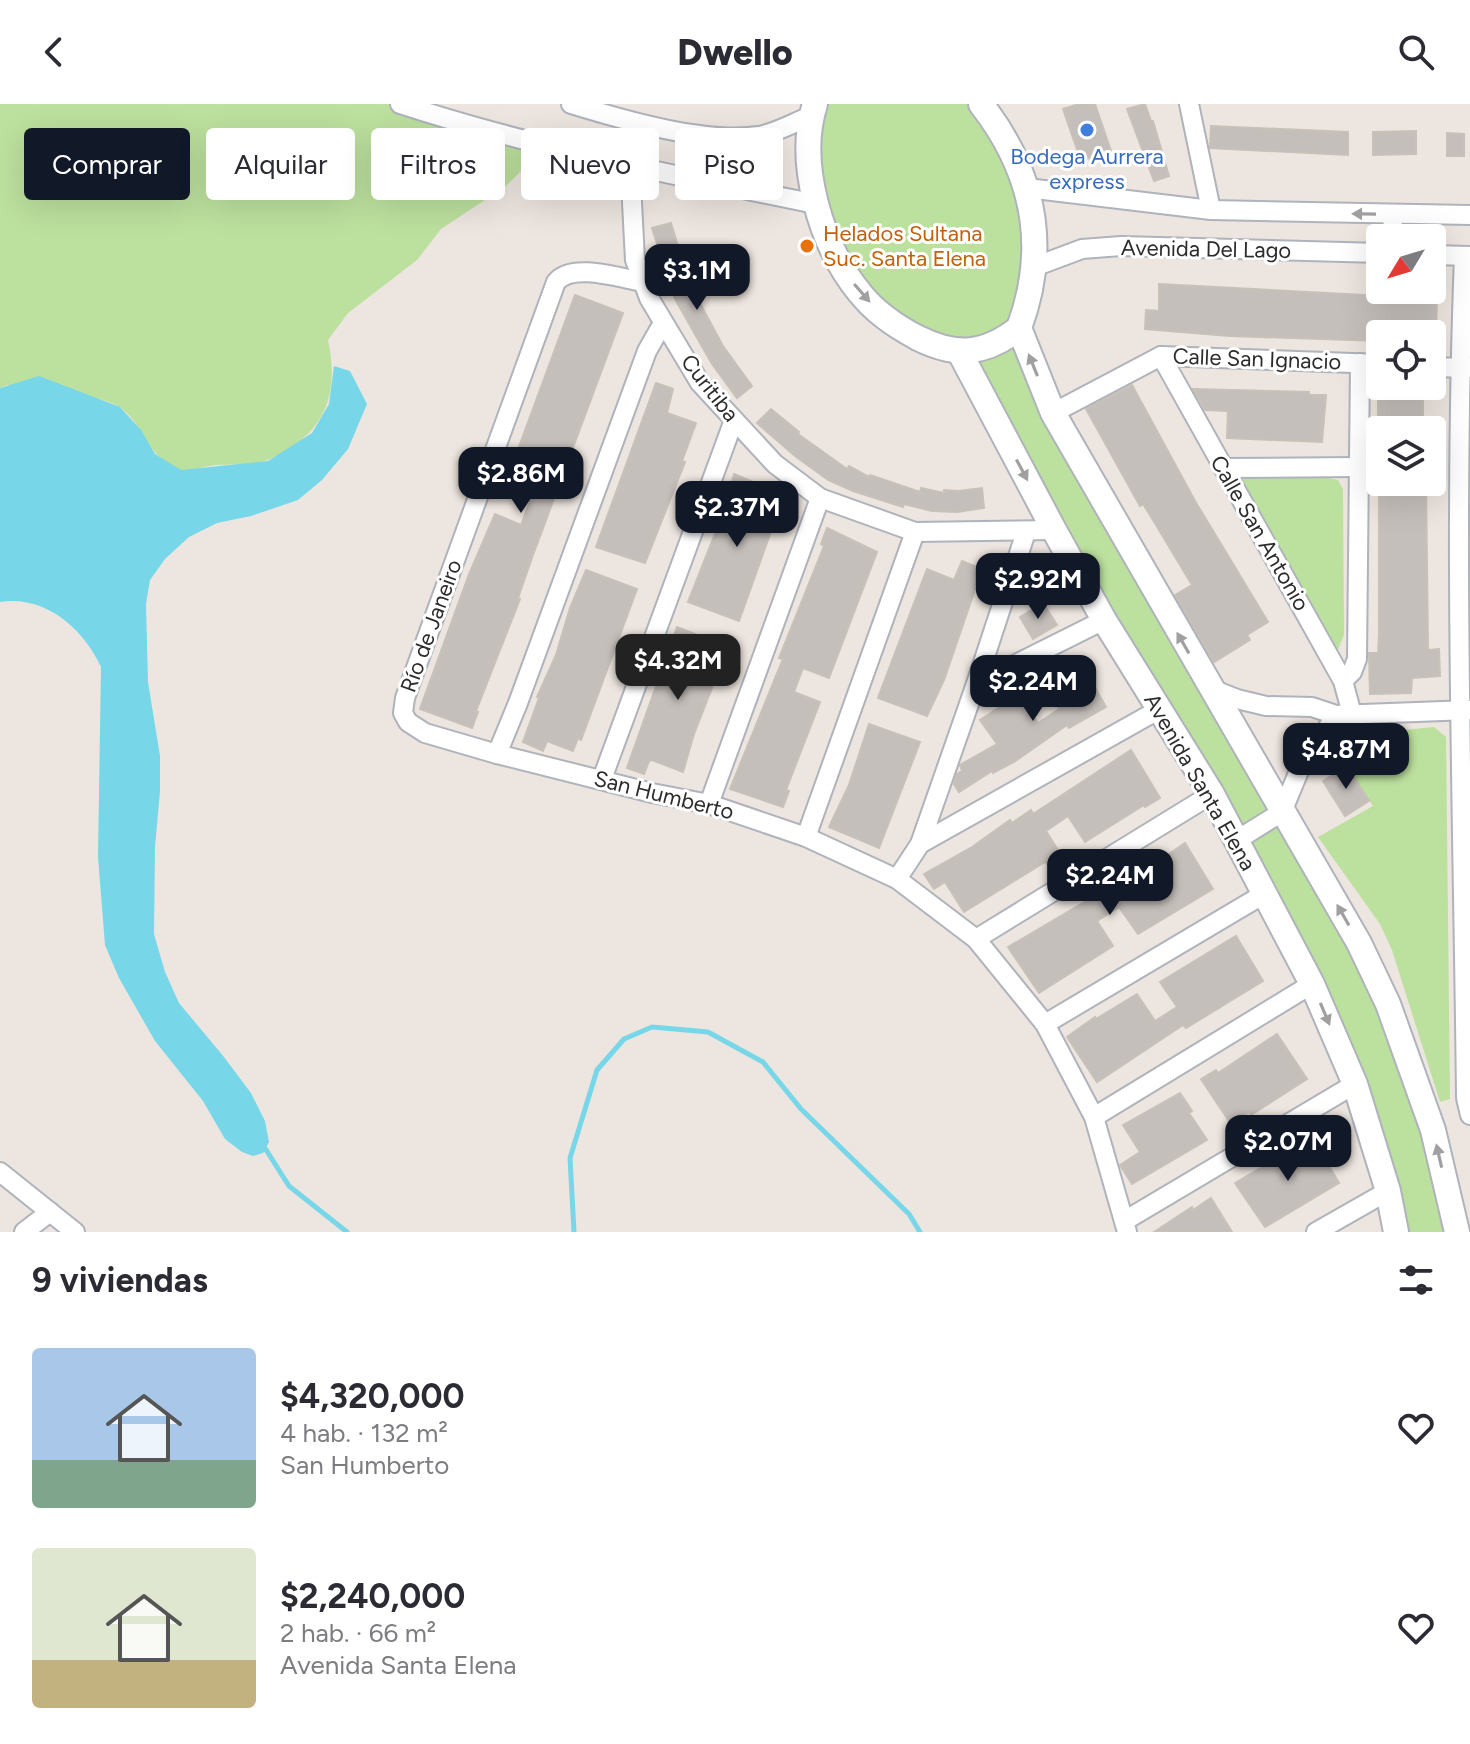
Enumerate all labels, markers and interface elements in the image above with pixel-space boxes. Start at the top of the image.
icon: back [32,30,76,74]
icon: search [1394,30,1438,74]
text: Dwello [677,31,793,74]
marker: Bodega Aurrera express [1078,121,1096,139]
chip: Comprar [24,128,190,200]
chip: Alquilar [206,128,355,200]
chip: Filtros [371,128,505,200]
chip: Nuevo [521,128,659,200]
chip: Piso [675,128,783,200]
place label: Bodega Aurrera express [1010,143,1164,195]
one-way arrow [1351,207,1376,220]
place label: Helados Sultana Suc. Santa Elena [823,220,986,272]
north arrow [1366,224,1446,304]
map controls [1366,224,1446,496]
street label: Avenida Del Lago [1121,234,1291,264]
marker: Helados Sultana Suc. Santa Elena [798,237,816,255]
pin: $3.1M [641,244,753,312]
text: $3.1M [663,254,731,286]
one-way arrow [853,283,870,303]
button: locate [1366,320,1446,400]
street label: Calle San Ignacio [1172,343,1342,375]
street label: Curitiba [675,349,745,427]
one-way arrow [1026,353,1039,377]
button: layers [1366,416,1446,496]
pin: $2.86M [456,447,586,515]
street label: Calle San Antonio [1205,450,1315,616]
text: $2.86M [476,457,566,489]
one-way arrow [1015,458,1028,481]
pin: $2.37M [672,481,802,549]
text: $2.37M [693,491,781,523]
pin: $2.92M [973,553,1103,621]
street label: Río de Janeiro [394,556,468,696]
text: $2.92M [994,563,1082,595]
one-way arrow [1176,632,1190,654]
pin: $4.32M [613,634,743,702]
text: $4.32M [633,644,723,676]
pin: $2.24M [968,655,1098,723]
text: $2.24M [988,665,1078,697]
street label: Avenida Santa Elena [1138,689,1262,875]
pin: $4.87M [1281,723,1411,791]
text: $4.87M [1301,733,1391,765]
street label: San Humberto [591,765,737,825]
pin: $2.24M [1045,849,1175,917]
text: $2.24M [1065,859,1155,891]
one-way arrow [1336,904,1350,927]
one-way arrow [1318,1002,1331,1026]
pin: $2.07M [1223,1115,1353,1183]
text: $2.07M [1243,1125,1333,1157]
one-way arrow [1432,1143,1445,1168]
icon: filters [1394,1258,1438,1302]
text: 9 viviendas [32,1260,208,1301]
text: $4,320,000 [280,1376,465,1417]
icon: home [96,1380,192,1476]
icon: heart [1394,1406,1438,1450]
text: 4 hab. · 132 m² [280,1417,448,1449]
text: San Humberto [280,1449,449,1481]
text: $2,240,000 [280,1576,465,1617]
icon: home [96,1580,192,1676]
icon: heart [1394,1606,1438,1650]
text: 2 hab. · 66 m² [280,1617,436,1649]
text: Avenida Santa Elena [280,1649,516,1681]

